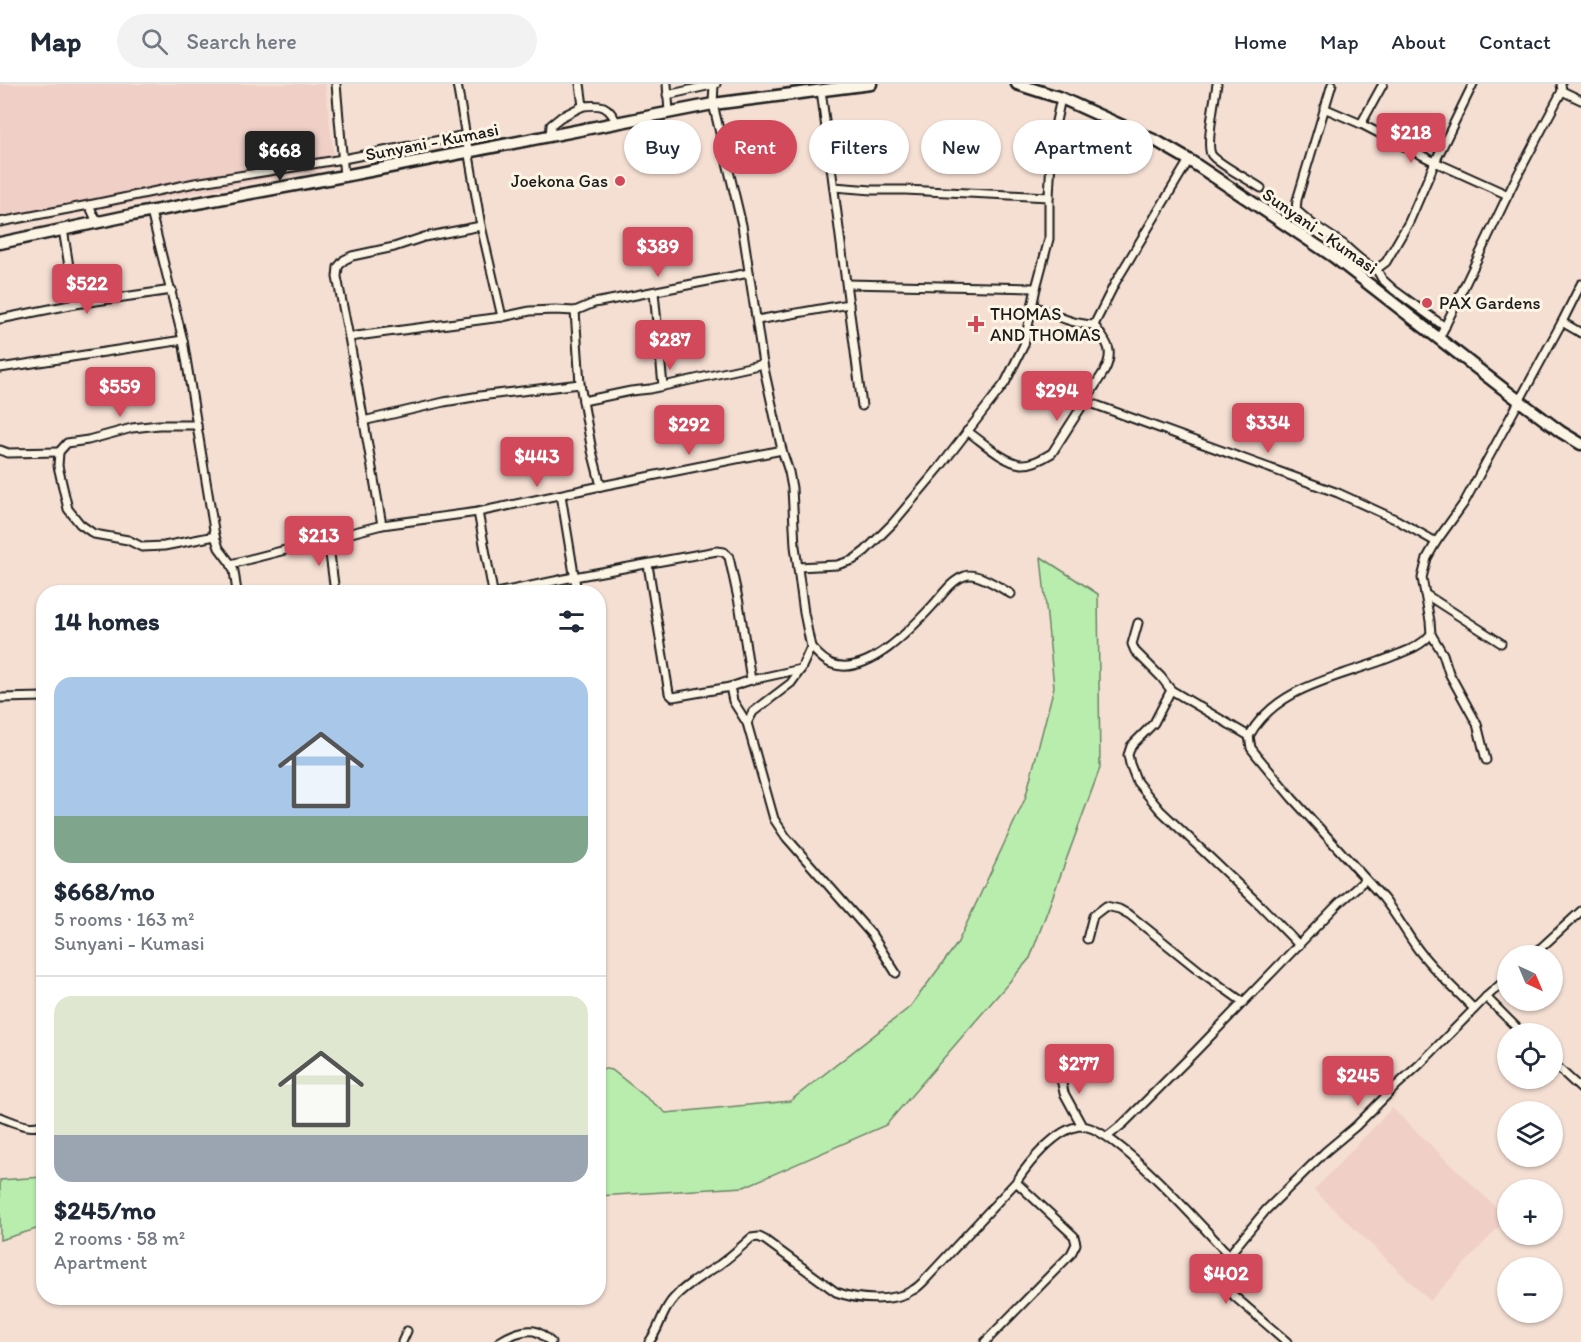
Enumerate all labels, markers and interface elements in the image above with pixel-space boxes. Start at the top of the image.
search box [117,14,537,68]
text: Map [30,24,81,58]
icon: search [138,25,171,58]
text: Search here [186,28,297,55]
text: Home [1234,29,1287,54]
text: Map [1320,29,1359,54]
text: About [1392,29,1446,54]
text: Contact [1479,29,1551,54]
pin: $218 [1375,113,1447,164]
street label: Sunyani - Kumasi [363,118,501,166]
chip: Buy [624,120,701,174]
chip: Rent [713,120,797,174]
chip: Filters [809,120,909,174]
chip: New [921,120,1001,174]
chip: Apartment [1013,120,1153,174]
text: $218 [1391,120,1431,144]
pin: $668 [244,131,316,182]
text: $668 [259,138,301,162]
place label: Joekona Gas [511,170,608,192]
marker: Joekona Gas [613,174,627,188]
street label: Sunyani - Kumasi [1258,183,1382,279]
pin: $389 [622,227,694,278]
text: $389 [637,234,679,258]
pin: $522 [51,264,123,315]
text: $522 [66,271,108,295]
place label: PAX Gardens [1439,292,1541,314]
marker: PAX Gardens [1420,296,1434,310]
place label: THOMAS AND THOMAS [990,303,1101,346]
marker: THOMAS AND THOMAS [967,315,985,333]
pin: $287 [634,320,706,371]
text: $287 [649,327,691,351]
pin: $559 [84,367,156,418]
pin: $294 [1021,371,1093,422]
text: $559 [99,374,141,398]
text: $294 [1035,378,1079,402]
pin: $334 [1232,403,1304,454]
pin: $292 [653,405,725,456]
text: $334 [1246,410,1290,434]
text: $292 [668,412,710,436]
pin: $443 [501,437,573,488]
text: $443 [514,444,560,468]
pin: $213 [283,516,355,567]
text: $213 [299,523,339,547]
text: 14 homes [54,605,160,637]
icon: filters [555,605,588,638]
icon: home [267,716,375,824]
text: $668/mo [54,875,155,907]
text: 5 rooms · 163 m² [54,907,195,931]
text: Sunyani - Kumasi [54,931,204,955]
north arrow [1497,945,1563,1011]
map controls [1497,945,1563,1323]
button: locate [1497,1023,1563,1089]
icon: home [267,1035,375,1143]
pin: $277 [1043,1044,1115,1095]
text: $277 [1059,1051,1099,1075]
pin: $245 [1322,1056,1394,1107]
text: $245 [1336,1063,1380,1087]
button: layers [1497,1101,1563,1167]
button: + [1497,1179,1563,1245]
text: $245/mo [54,1194,156,1226]
text: 2 rooms · 58 m² [54,1226,185,1250]
text: Apartment [54,1250,147,1274]
pin: $402 [1190,1254,1262,1305]
button: − [1497,1257,1563,1323]
text: $402 [1204,1261,1249,1285]

